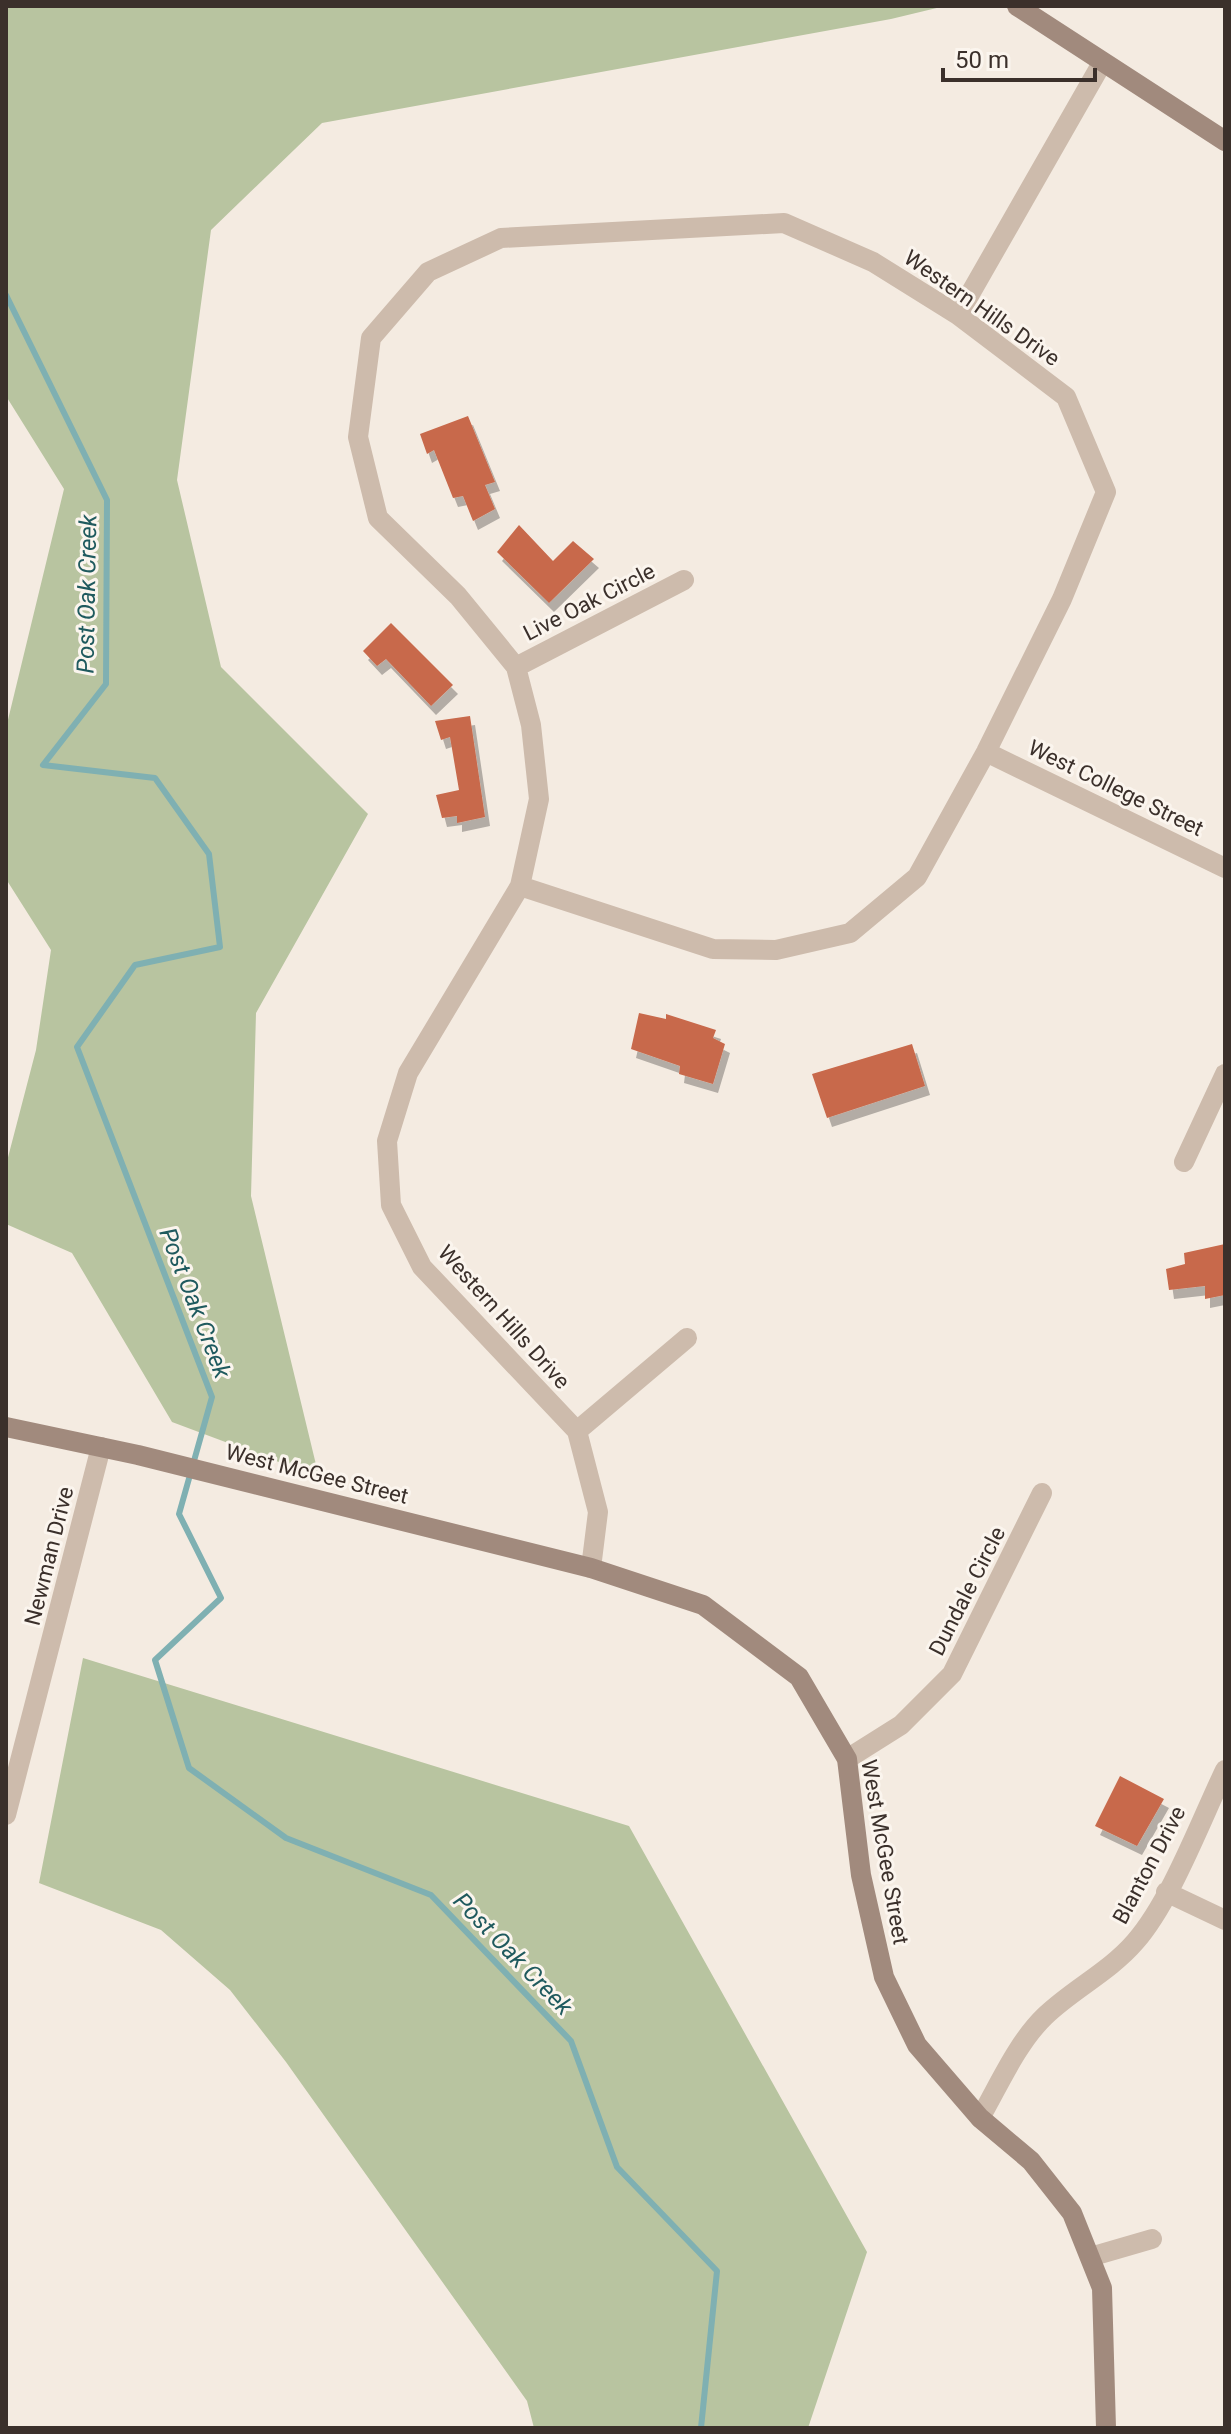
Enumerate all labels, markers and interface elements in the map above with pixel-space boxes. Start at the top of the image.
scale bar [943,32,1095,82]
text: 50 m [955,46,1009,74]
street label: Western Hills Drive [899,245,1065,371]
water label: Post Oak Creek [72,513,102,674]
street label: Live Oak Circle [519,558,659,646]
street label: West College Street [1024,735,1208,841]
water label: Post Oak Creek [153,1224,237,1383]
street label: Western Hills Drive [433,1240,575,1394]
street label: West McGee Street [223,1439,411,1509]
street label: Newman Drive [20,1484,78,1628]
street label: Dundale Circle [924,1523,1010,1659]
street label: West McGee Street [856,1758,914,1946]
street label: Blanton Drive [1108,1802,1190,1928]
water label: Post Oak Creek [448,1887,579,2022]

